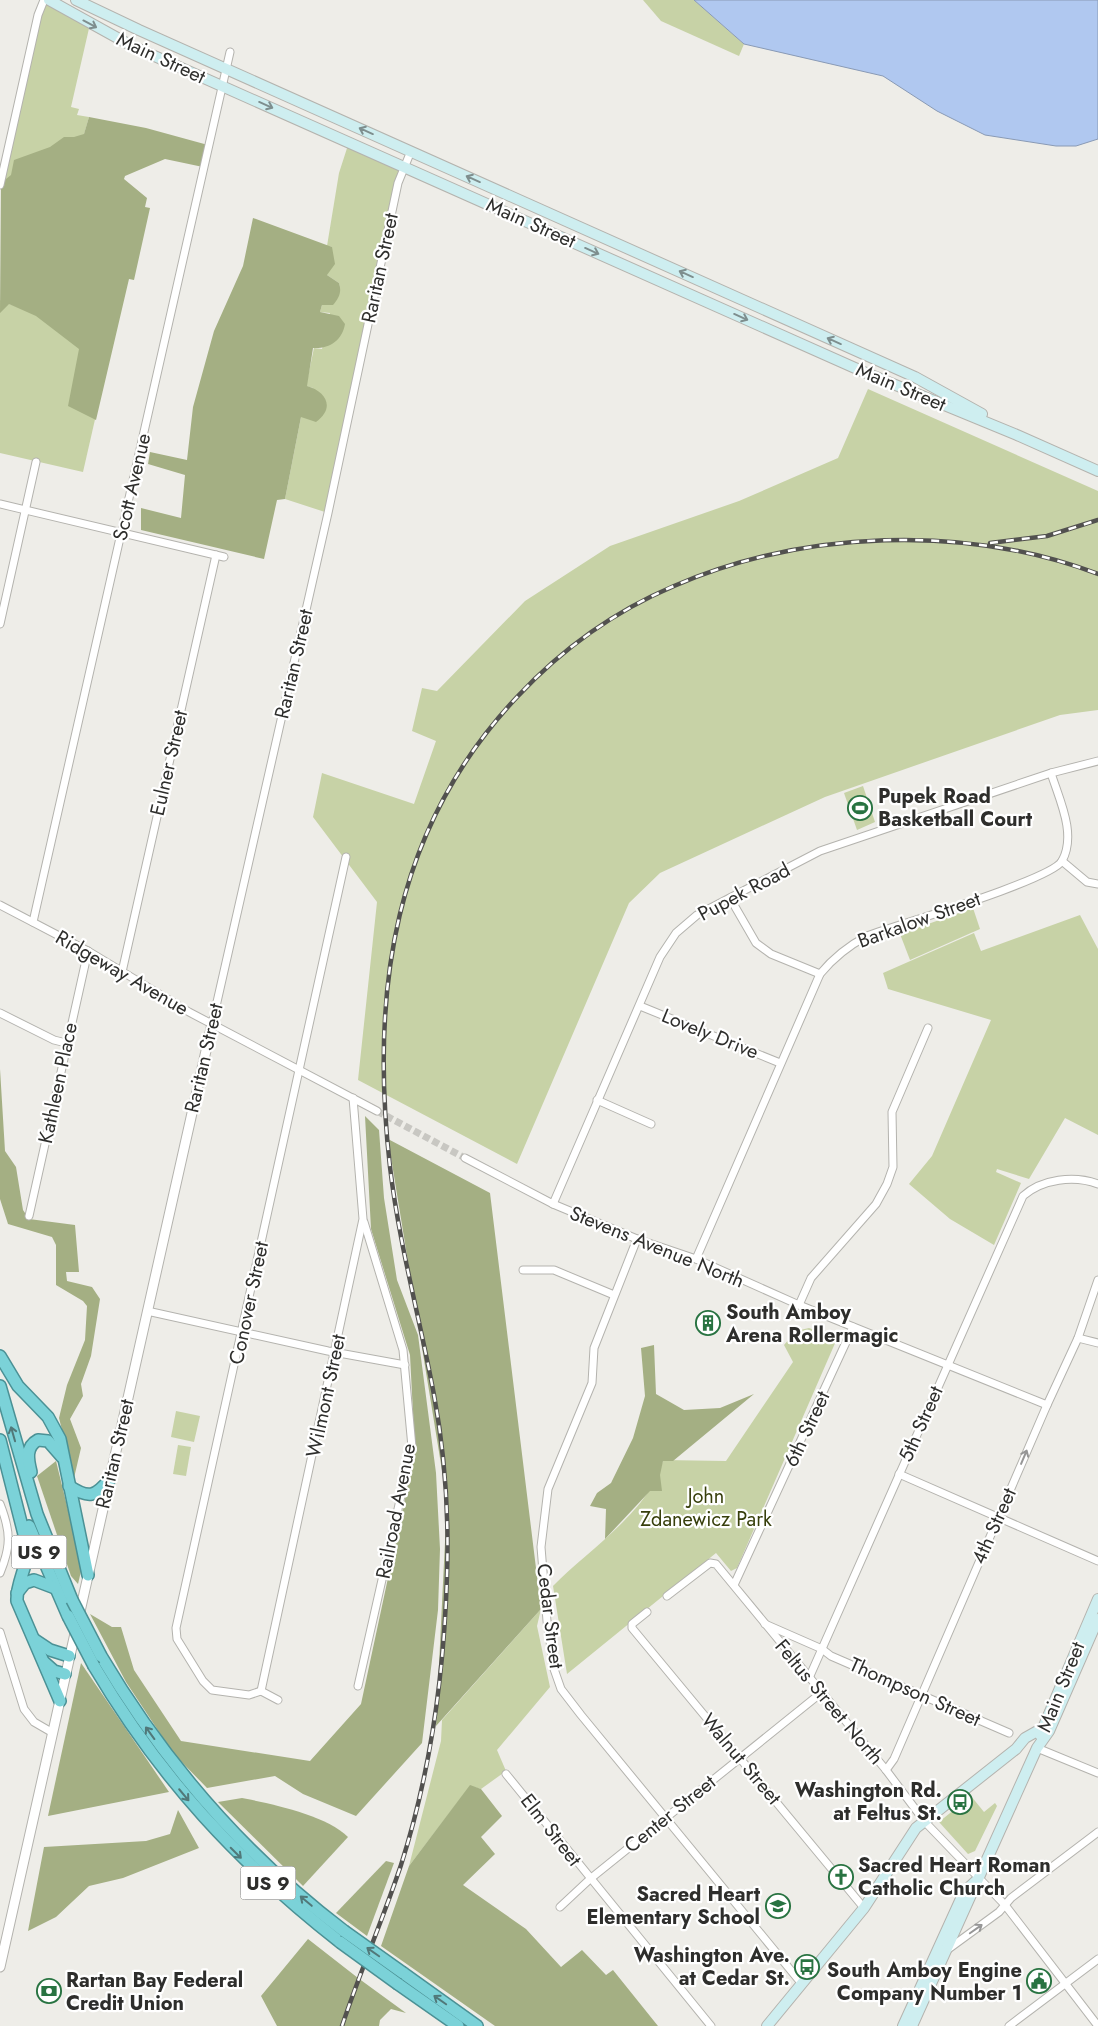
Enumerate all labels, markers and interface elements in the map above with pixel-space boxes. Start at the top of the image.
one-way arrow [82,20,97,29]
street label: Main Street [112,25,210,91]
one-way arrow [258,101,273,111]
one-way arrow [359,126,374,136]
one-way arrow [466,174,481,184]
street label: Main Street [482,190,581,256]
street label: Raritan Street [354,210,406,326]
one-way arrow [584,246,599,256]
one-way arrow [679,269,694,279]
one-way arrow [733,312,748,322]
one-way arrow [827,336,842,346]
street label: Main Street [851,355,951,419]
street label: Scott Avenue [106,430,158,544]
street label: Raritan Street [267,606,321,722]
street label: Eulner Street [143,707,195,819]
place label: Pupek Road Basketball Court [878,782,1033,834]
sports icon: Pupek Road Basketball Court [847,795,873,821]
street label: Pupek Road [693,856,795,928]
street label: Barkalow Street [854,884,985,956]
street label: Ridgeway Avenue [50,923,194,1023]
street label: Raritan Street [177,1000,231,1116]
street label: Lovely Drive [657,1001,763,1067]
street label: Kathleen Place [31,1020,85,1146]
street label: Stevens Avenue North [565,1199,749,1295]
street label: Conover Street [222,1239,276,1367]
place label: South Amboy Arena Rollermagic [725,1298,898,1350]
building icon: South Amboy Arena Rollermagic [695,1310,721,1336]
street label: Wilmont Street [299,1332,353,1460]
street label: 5th Street [891,1381,951,1467]
street label: 6th Street [777,1386,837,1472]
street label: Raritan Street [88,1396,142,1512]
one-way arrow [8,1426,18,1442]
street label: Railroad Avenue [369,1441,423,1581]
one-way arrow [1020,1450,1030,1465]
park label: John Zdanewicz Park [640,1482,772,1534]
street label: 4th Street [964,1483,1024,1569]
road number: US 9 [12,1535,66,1568]
street label: Cedar Street [529,1562,571,1670]
street label: Feltus Street North [768,1633,890,1771]
street label: Main Street [1030,1637,1092,1737]
street label: Thompson Street [845,1650,985,1734]
street label: Walnut Street [694,1707,788,1811]
one-way arrow [145,1726,155,1740]
street label: Center Street [618,1768,722,1860]
place label: Washington Rd. at Feltus St. [795,1776,942,1828]
one-way arrow [178,1788,189,1801]
street label: Elm Street [513,1788,589,1873]
bus stop icon: Washington Rd. at Feltus St. [947,1789,973,1815]
one-way arrow [230,1846,242,1859]
place label: Sacred Heart Roman Catholic Church [858,1851,1051,1903]
church icon: Sacred Heart Roman Catholic Church [828,1864,854,1890]
road number: US 9 [240,1866,296,1900]
place label: Sacred Heart Elementary School [587,1880,761,1932]
school or university icon: Sacred Heart Elementary School [765,1893,791,1919]
one-way arrow [299,1895,312,1907]
one-way arrow [968,1924,982,1934]
place label: Washington Ave. at Cedar St. [634,1941,790,1993]
one-way arrow [366,1947,380,1957]
bus stop icon: Washington Ave. at Cedar St. [794,1954,820,1980]
place label: South Amboy Engine Company Number 1 [827,1956,1022,2008]
place label: Rartan Bay Federal Credit Union [66,1966,243,2018]
public building icon: South Amboy Engine Company Number 1 [1026,1968,1052,1994]
bank icon: Rartan Bay Federal Credit Union [36,1978,62,2004]
one-way arrow [434,1994,447,2005]

